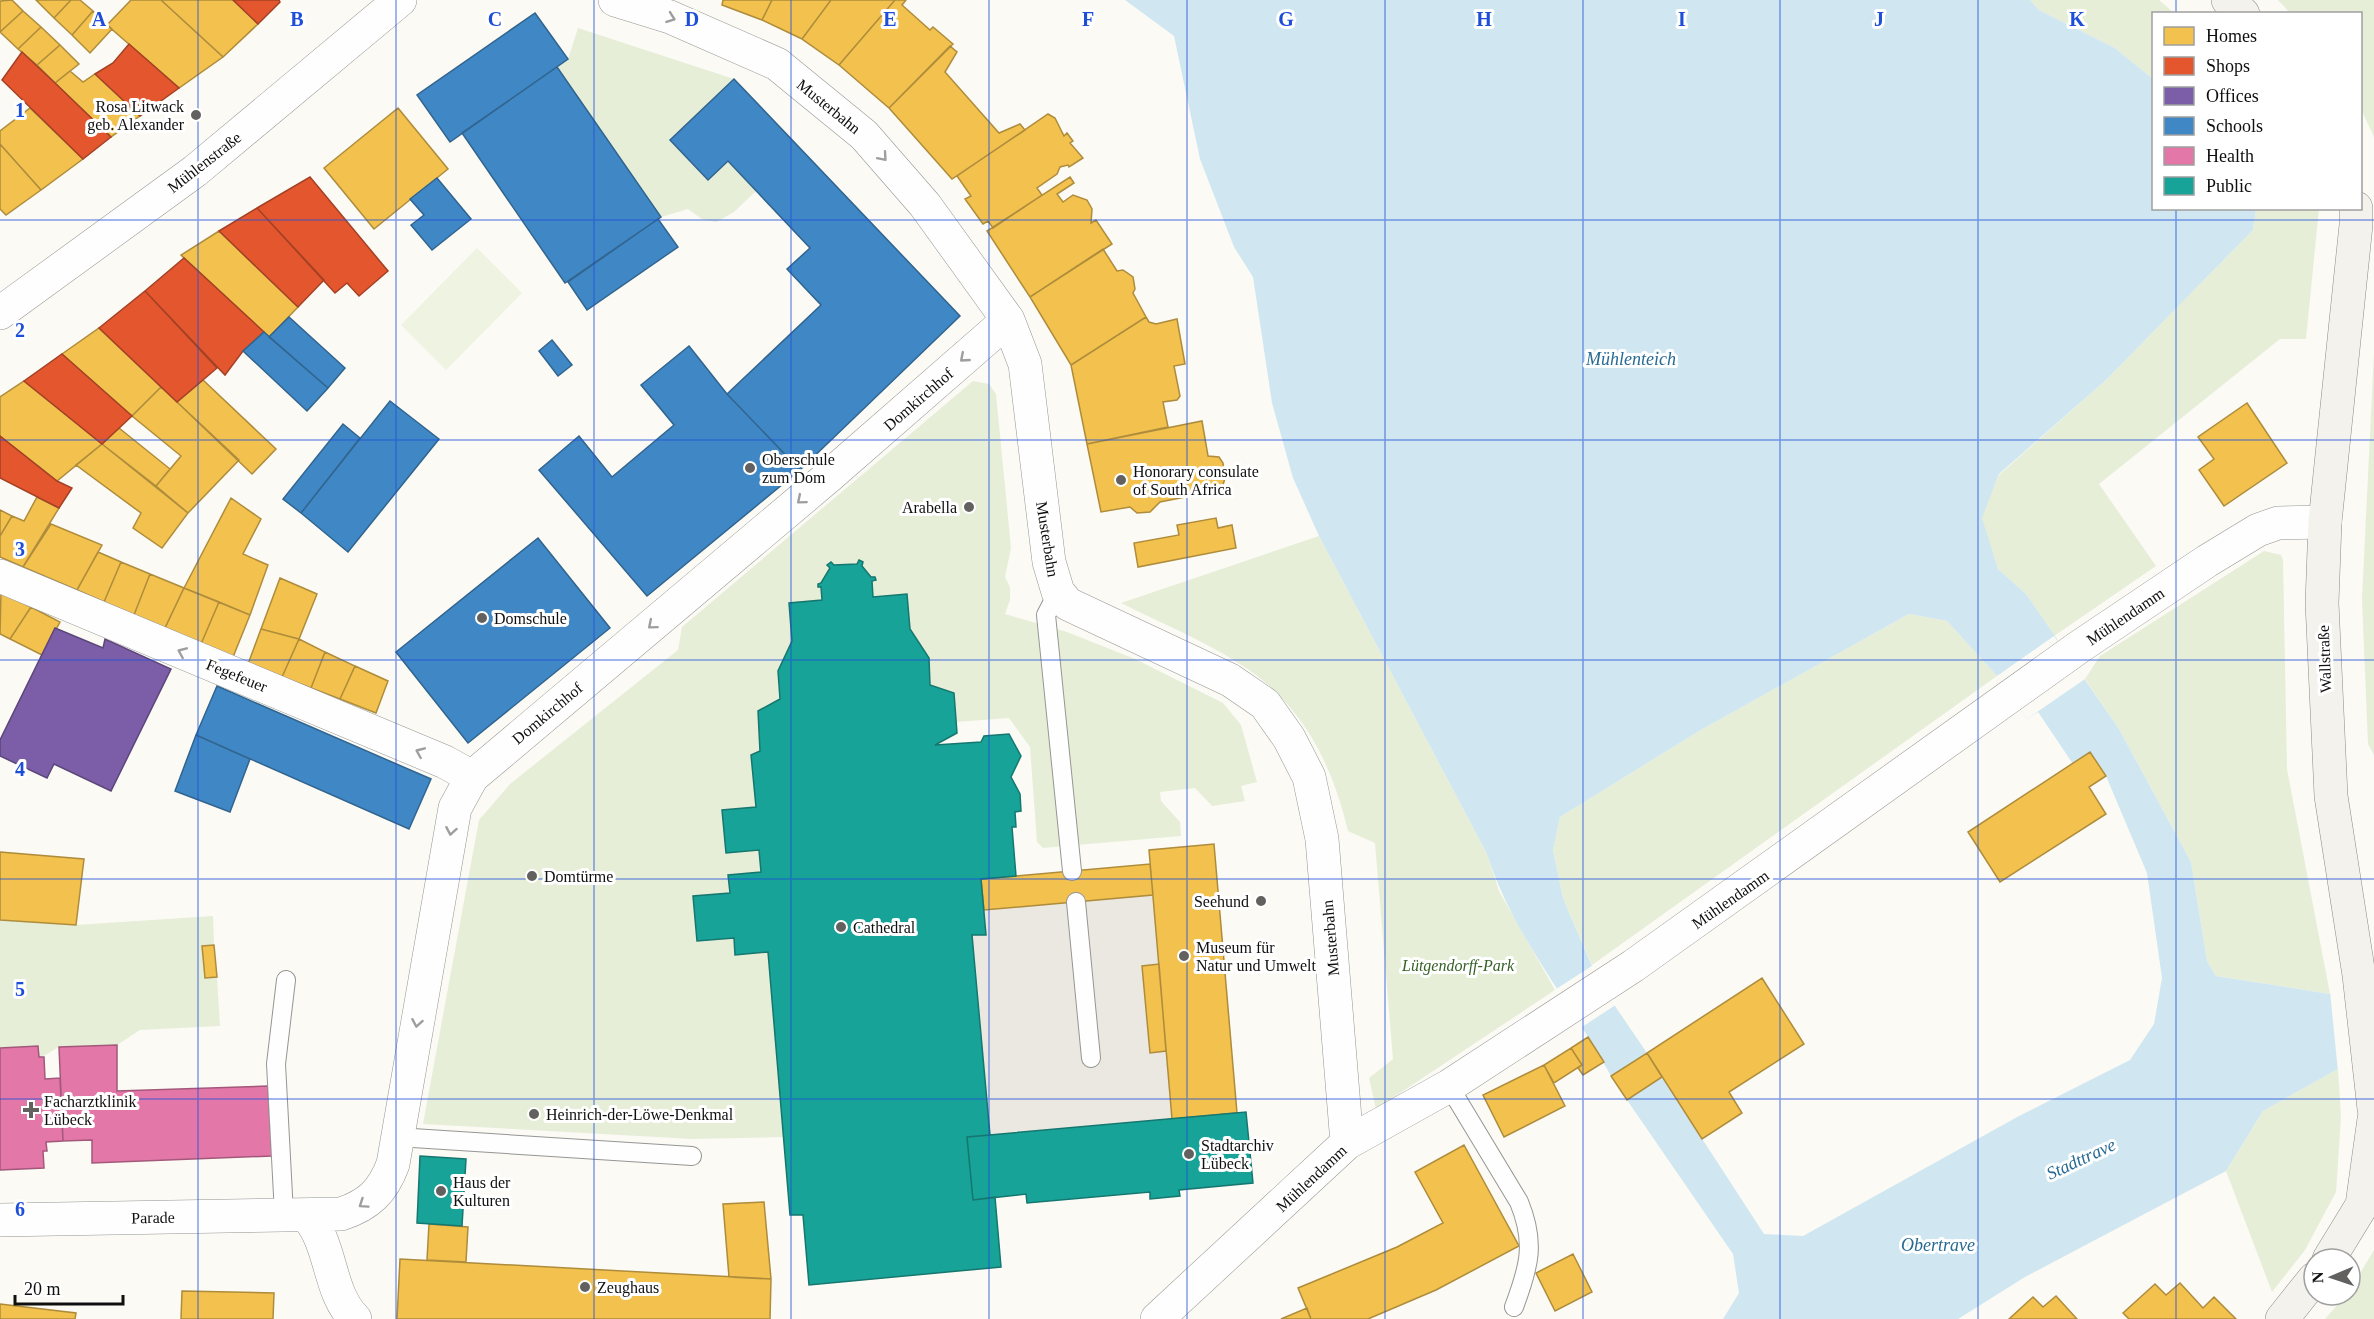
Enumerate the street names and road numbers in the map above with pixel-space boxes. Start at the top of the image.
street label: Musterbahn [794,76,864,137]
street label: Mühlenstraße [164,129,244,196]
street label: Domkirchhof [880,364,957,434]
street label: Musterbahn [1033,500,1062,578]
street label: Mühlendamm [2083,584,2168,649]
street label: Wallstraße [2315,625,2334,693]
street label: Fegefeuer [204,656,270,697]
street label: Domkirchhof [509,679,586,748]
street label: Mühlendamm [1689,866,1772,932]
street label: Musterbahn [1319,899,1342,977]
street label: Mühlendamm [1273,1141,1350,1215]
street label: Parade [131,1209,175,1226]

